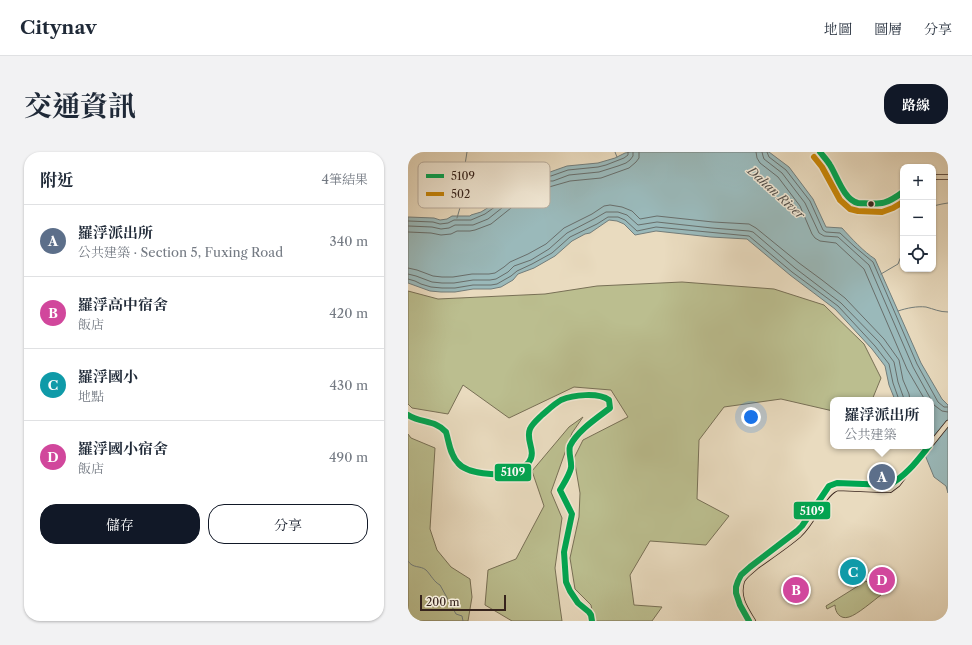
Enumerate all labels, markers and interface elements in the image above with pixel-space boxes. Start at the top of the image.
text: Citynav [20,16,97,39]
text: 地圖 [824,20,852,38]
text: 圖層 [874,20,902,38]
text: 分享 [924,20,952,38]
button: 路線 [884,84,948,124]
text: 交通資訊 [24,89,136,123]
legend [418,162,550,208]
water label: Dahan River [744,162,809,223]
map controls [900,164,936,272]
button: + [900,164,936,200]
text: 5109 [451,169,475,183]
text: 附近 [40,170,74,190]
text: 4筆結果 [321,171,368,187]
text: 502 [451,187,470,201]
unlabelled marker [866,199,876,209]
button: − [900,200,936,236]
text: 羅浮派出所 [78,223,153,242]
text: A [48,233,58,249]
text: 340 m [330,233,368,249]
button: locate [900,236,936,272]
text: 公共建築 · Section 5, Fuxing Road [78,244,283,260]
text: 羅浮高中宿舍 [78,295,168,314]
text: B [48,305,58,321]
text: 420 m [329,305,368,321]
text: 飯店 [78,316,104,332]
text: 羅浮國小 [78,367,138,386]
text: C [48,377,58,393]
text: 430 m [330,377,368,393]
text: 地點 [78,388,104,404]
popup [830,397,934,449]
text: 羅浮派出所 [844,405,920,424]
your location [741,407,761,427]
text: 公共建築 [844,426,897,442]
text: 羅浮國小宿舍 [78,439,168,458]
text: D [47,449,59,465]
text: 490 m [329,449,368,465]
text: 飯店 [78,460,104,476]
pin: A [869,462,895,492]
line badge: 5109 [494,463,532,482]
text: 5109 [501,465,526,479]
line badge: 5109 [793,501,831,520]
button: 儲存 [40,504,200,544]
button: 分享 [208,504,368,544]
text: 5109 [800,504,825,518]
pin: C [840,557,866,587]
pin: D [869,565,895,595]
pin: B [783,575,809,605]
scale bar [420,593,506,612]
text: 200 m [426,595,459,609]

